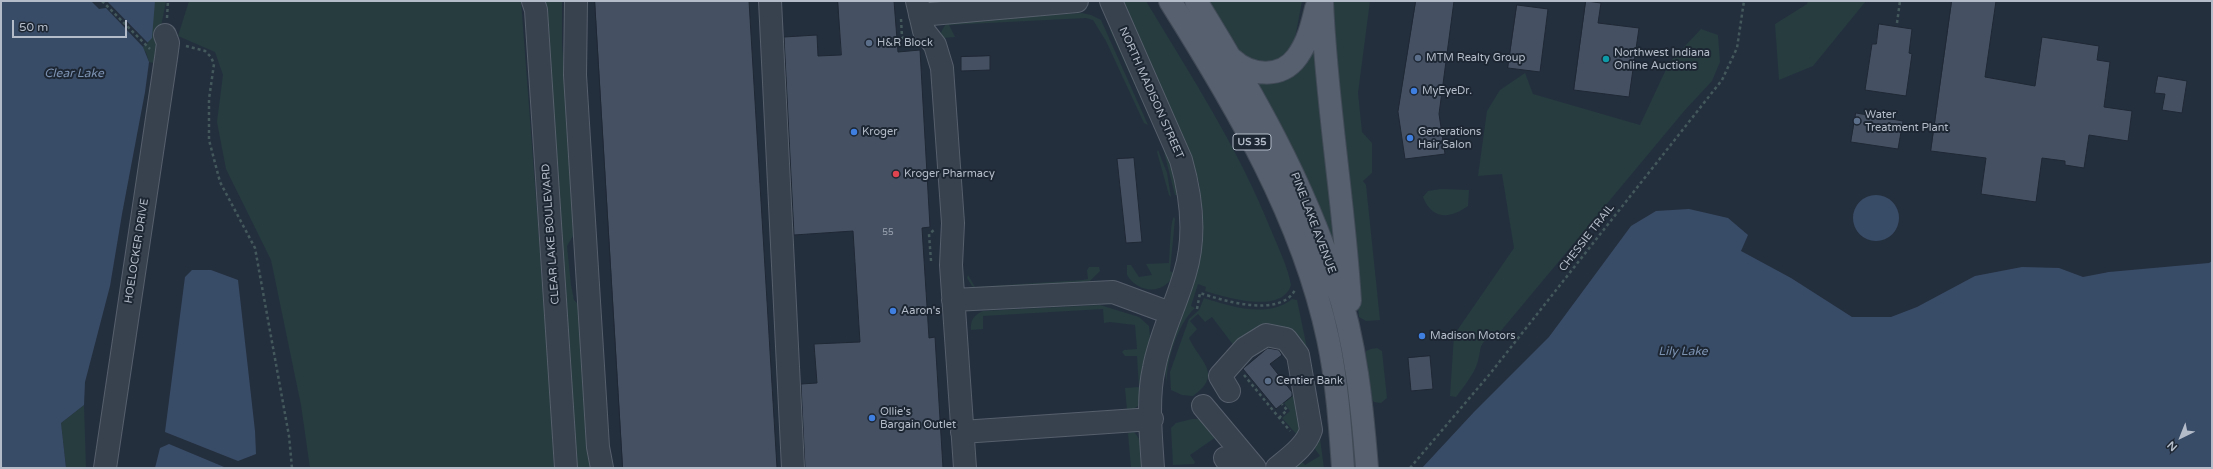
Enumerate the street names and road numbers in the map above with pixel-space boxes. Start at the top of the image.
street label: NORTH MADISON STREET [1116,25,1186,161]
road number: US 35 [1233,134,1271,150]
street label: CLEAR LAKE BOULEVARD [539,163,563,305]
street label: PINE LAKE AVENUE [1288,171,1338,275]
street label: HOELOCKER DRIVE [122,198,152,304]
street label: CHESSIE TRAIL [1557,202,1617,274]

